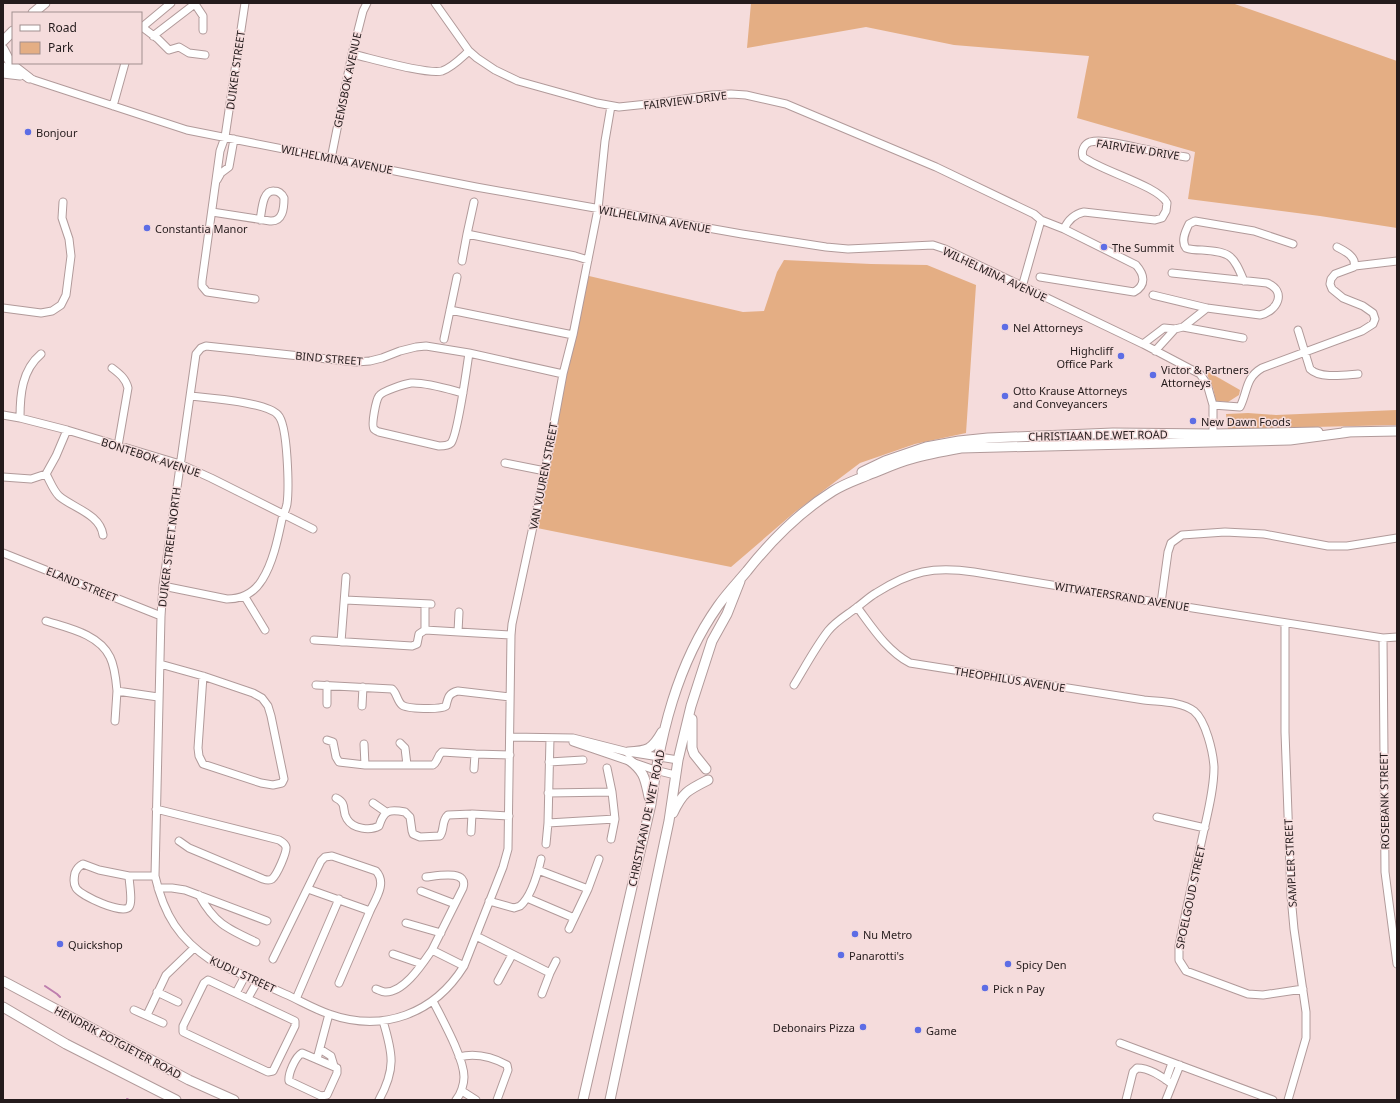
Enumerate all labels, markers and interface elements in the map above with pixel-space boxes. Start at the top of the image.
legend [12,12,142,64]
text: Road [48,19,77,36]
street label: DUIKER STREET [222,29,248,111]
street label: GEMSBOK AVENUE [330,31,364,129]
text: Park [48,39,74,56]
street label: FAIRVIEW DRIVE [642,87,728,113]
place label: Bonjour [36,125,78,140]
marker: Bonjour [23,127,33,137]
street label: FAIRVIEW DRIVE [1095,135,1181,163]
street label: WILHELMINA AVENUE [280,141,394,177]
street label: WILHELMINA AVENUE [598,202,712,236]
place label: Constantia Manor [155,221,248,236]
marker: Constantia Manor [142,223,152,233]
place label: The Summit [1112,240,1174,255]
marker: The Summit [1099,242,1109,252]
street label: WILHELMINA AVENUE [940,243,1050,305]
place label: Nel Attorneys [1013,320,1083,335]
marker: Nel Attorneys [1000,322,1010,332]
place label: Highcliff Office Park [1056,343,1114,371]
street label: BIND STREET [295,348,363,368]
marker: Highcliff Office Park [1116,351,1126,361]
place label: Victor & Partners Attorneys [1161,362,1249,390]
marker: Victor & Partners Attorneys [1148,370,1158,380]
place label: Otto Krause Attorneys and Conveyancers [1013,383,1127,411]
marker: Otto Krause Attorneys and Conveyancers [1000,391,1010,401]
place label: New Dawn Foods [1201,414,1290,429]
marker: New Dawn Foods [1188,416,1198,426]
street label: VAN VUUREN STREET [525,421,561,531]
street label: CHRISTIAAN DE WET ROAD [1028,426,1168,444]
street label: BONTEBOK AVENUE [99,434,203,480]
street label: DUIKER STREET NORTH [154,486,184,608]
street label: ELAND STREET [44,563,120,605]
street label: WITWATERSRAND AVENUE [1054,578,1190,614]
street label: THEOPHILUS AVENUE [954,663,1066,695]
street label: CHRISTIAAN DE WET ROAD [624,748,668,888]
street label: ROSEBANK STREET [1376,752,1392,850]
street label: SAMPLER STREET [1280,818,1300,908]
street label: SPOELGOUD STREET [1172,844,1208,950]
place label: Nu Metro [863,927,912,942]
marker: Nu Metro [850,929,860,939]
place label: Quickshop [68,937,123,952]
marker: Quickshop [55,939,65,949]
place label: Panarotti's [849,948,904,963]
marker: Panarotti's [836,950,846,960]
street label: KUDU STREET [208,952,278,996]
place label: Spicy Den [1016,957,1066,972]
marker: Spicy Den [1003,959,1013,969]
place label: Pick n Pay [993,981,1045,996]
marker: Pick n Pay [980,983,990,993]
street label: HENDRIK POTGIETER ROAD [52,1002,184,1082]
place label: Debonairs Pizza [773,1020,855,1035]
marker: Debonairs Pizza [858,1022,868,1032]
place label: Game [926,1023,957,1038]
marker: Game [913,1025,923,1035]

